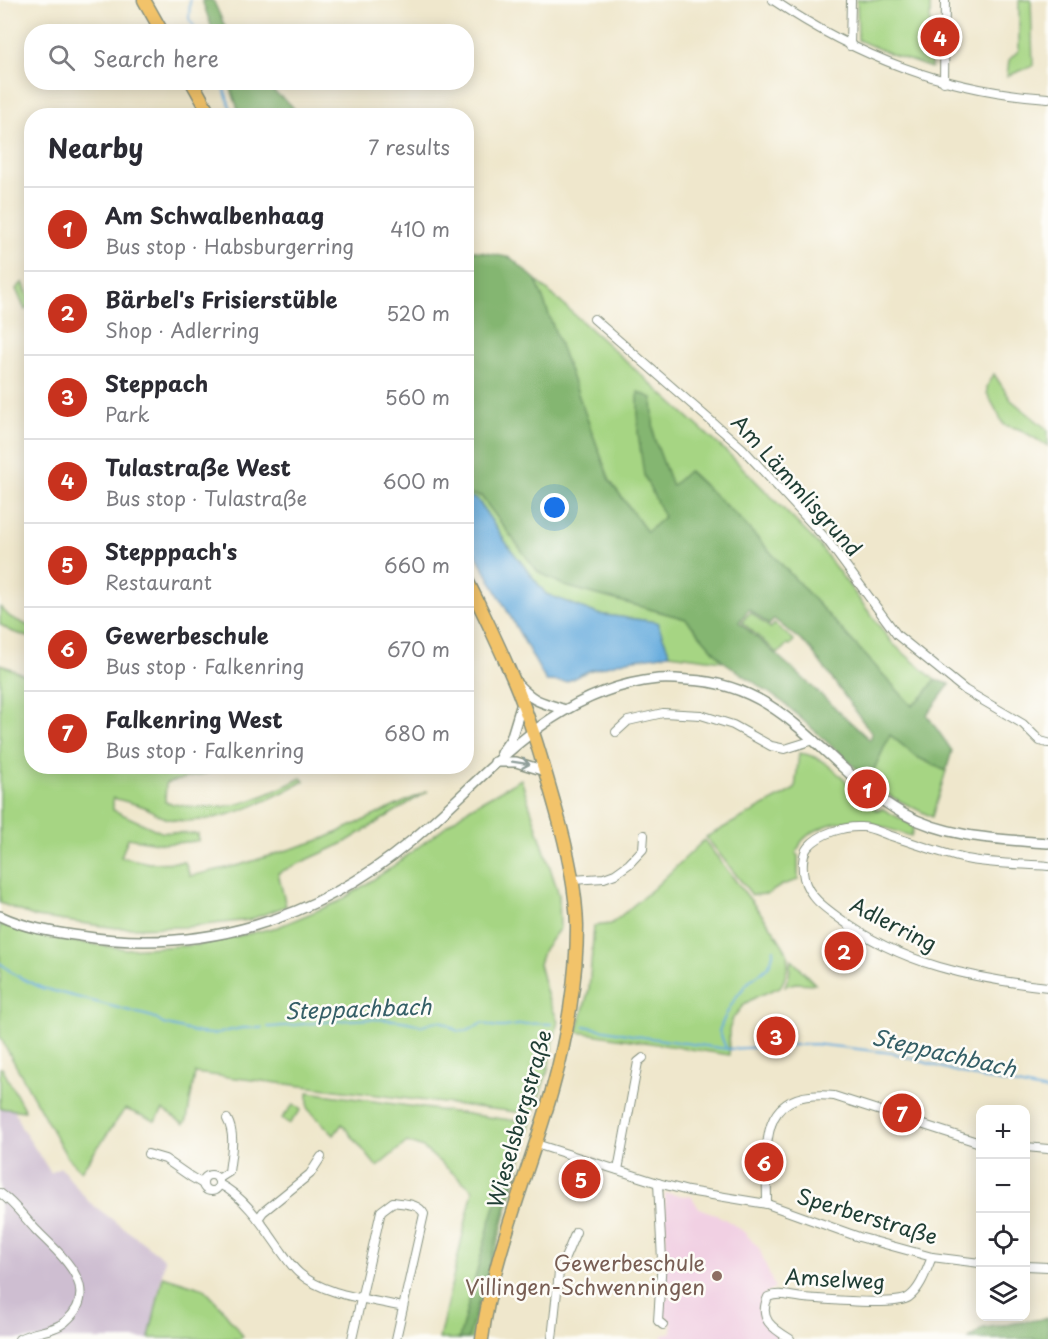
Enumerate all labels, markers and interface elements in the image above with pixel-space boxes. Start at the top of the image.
pin: 4 [920,15,960,60]
search box [24,24,474,90]
icon: search [45,41,78,74]
text: Search here [93,41,219,74]
text: Nearby [48,128,143,167]
text: 7 results [368,132,450,162]
text: Am Schwalbenhaag [105,198,324,231]
text: 1 [63,214,72,244]
text: 410 m [390,214,450,244]
text: Bus stop · Habsburgerring [105,231,354,261]
text: Bärbel's Frisierstüble [105,282,337,315]
text: 2 [60,298,75,328]
text: 520 m [386,298,450,328]
text: Shop · Adlerring [105,315,260,345]
text: Steppach [105,366,208,399]
text: 3 [61,382,74,412]
text: 560 m [385,382,450,412]
text: Park [105,399,150,429]
street label: Am Lämmlisgrund [725,406,870,563]
text: Tulastraße West [105,450,291,483]
text: 4 [61,466,74,496]
text: 600 m [382,466,450,496]
text: Bus stop · Tulastraße [105,483,307,513]
your location [540,493,569,522]
text: Stepppach's [105,534,237,567]
text: 5 [61,550,74,580]
text: 660 m [384,550,450,580]
text: Restaurant [105,567,212,597]
text: Gewerbeschule [105,618,269,651]
text: 6 [60,634,75,664]
text: 670 m [387,634,450,664]
text: Bus stop · Falkenring [105,651,304,681]
text: Falkenring West [105,702,283,735]
text: 7 [62,718,73,748]
text: 680 m [384,718,450,748]
text: Bus stop · Falkenring [105,735,304,765]
one-way arrow [510,758,530,769]
pin: 1 [848,766,886,812]
street label: Adlerring [845,888,943,959]
pin: 2 [824,928,864,974]
water label: Steppachbach [284,988,433,1027]
pin: 3 [756,1014,796,1058]
water label: Steppachbach [869,1019,1021,1084]
street label: Wieselsbergstraße [477,1026,559,1211]
pin: 7 [882,1090,922,1136]
map controls [976,1105,1030,1321]
button: + [976,1105,1030,1159]
pin: 6 [744,1140,783,1184]
pin: 5 [562,1156,600,1202]
button: − [976,1159,1030,1213]
street label: Sperberstraße [793,1179,942,1252]
button: locate [976,1213,1030,1267]
place label: Gewerbeschule Villingen-Schwenningen [465,1246,705,1302]
street label: Amselweg [784,1259,886,1297]
button: layers [976,1267,1030,1321]
marker: Gewerbeschule Villingen-Schwenningen [710,1269,724,1283]

